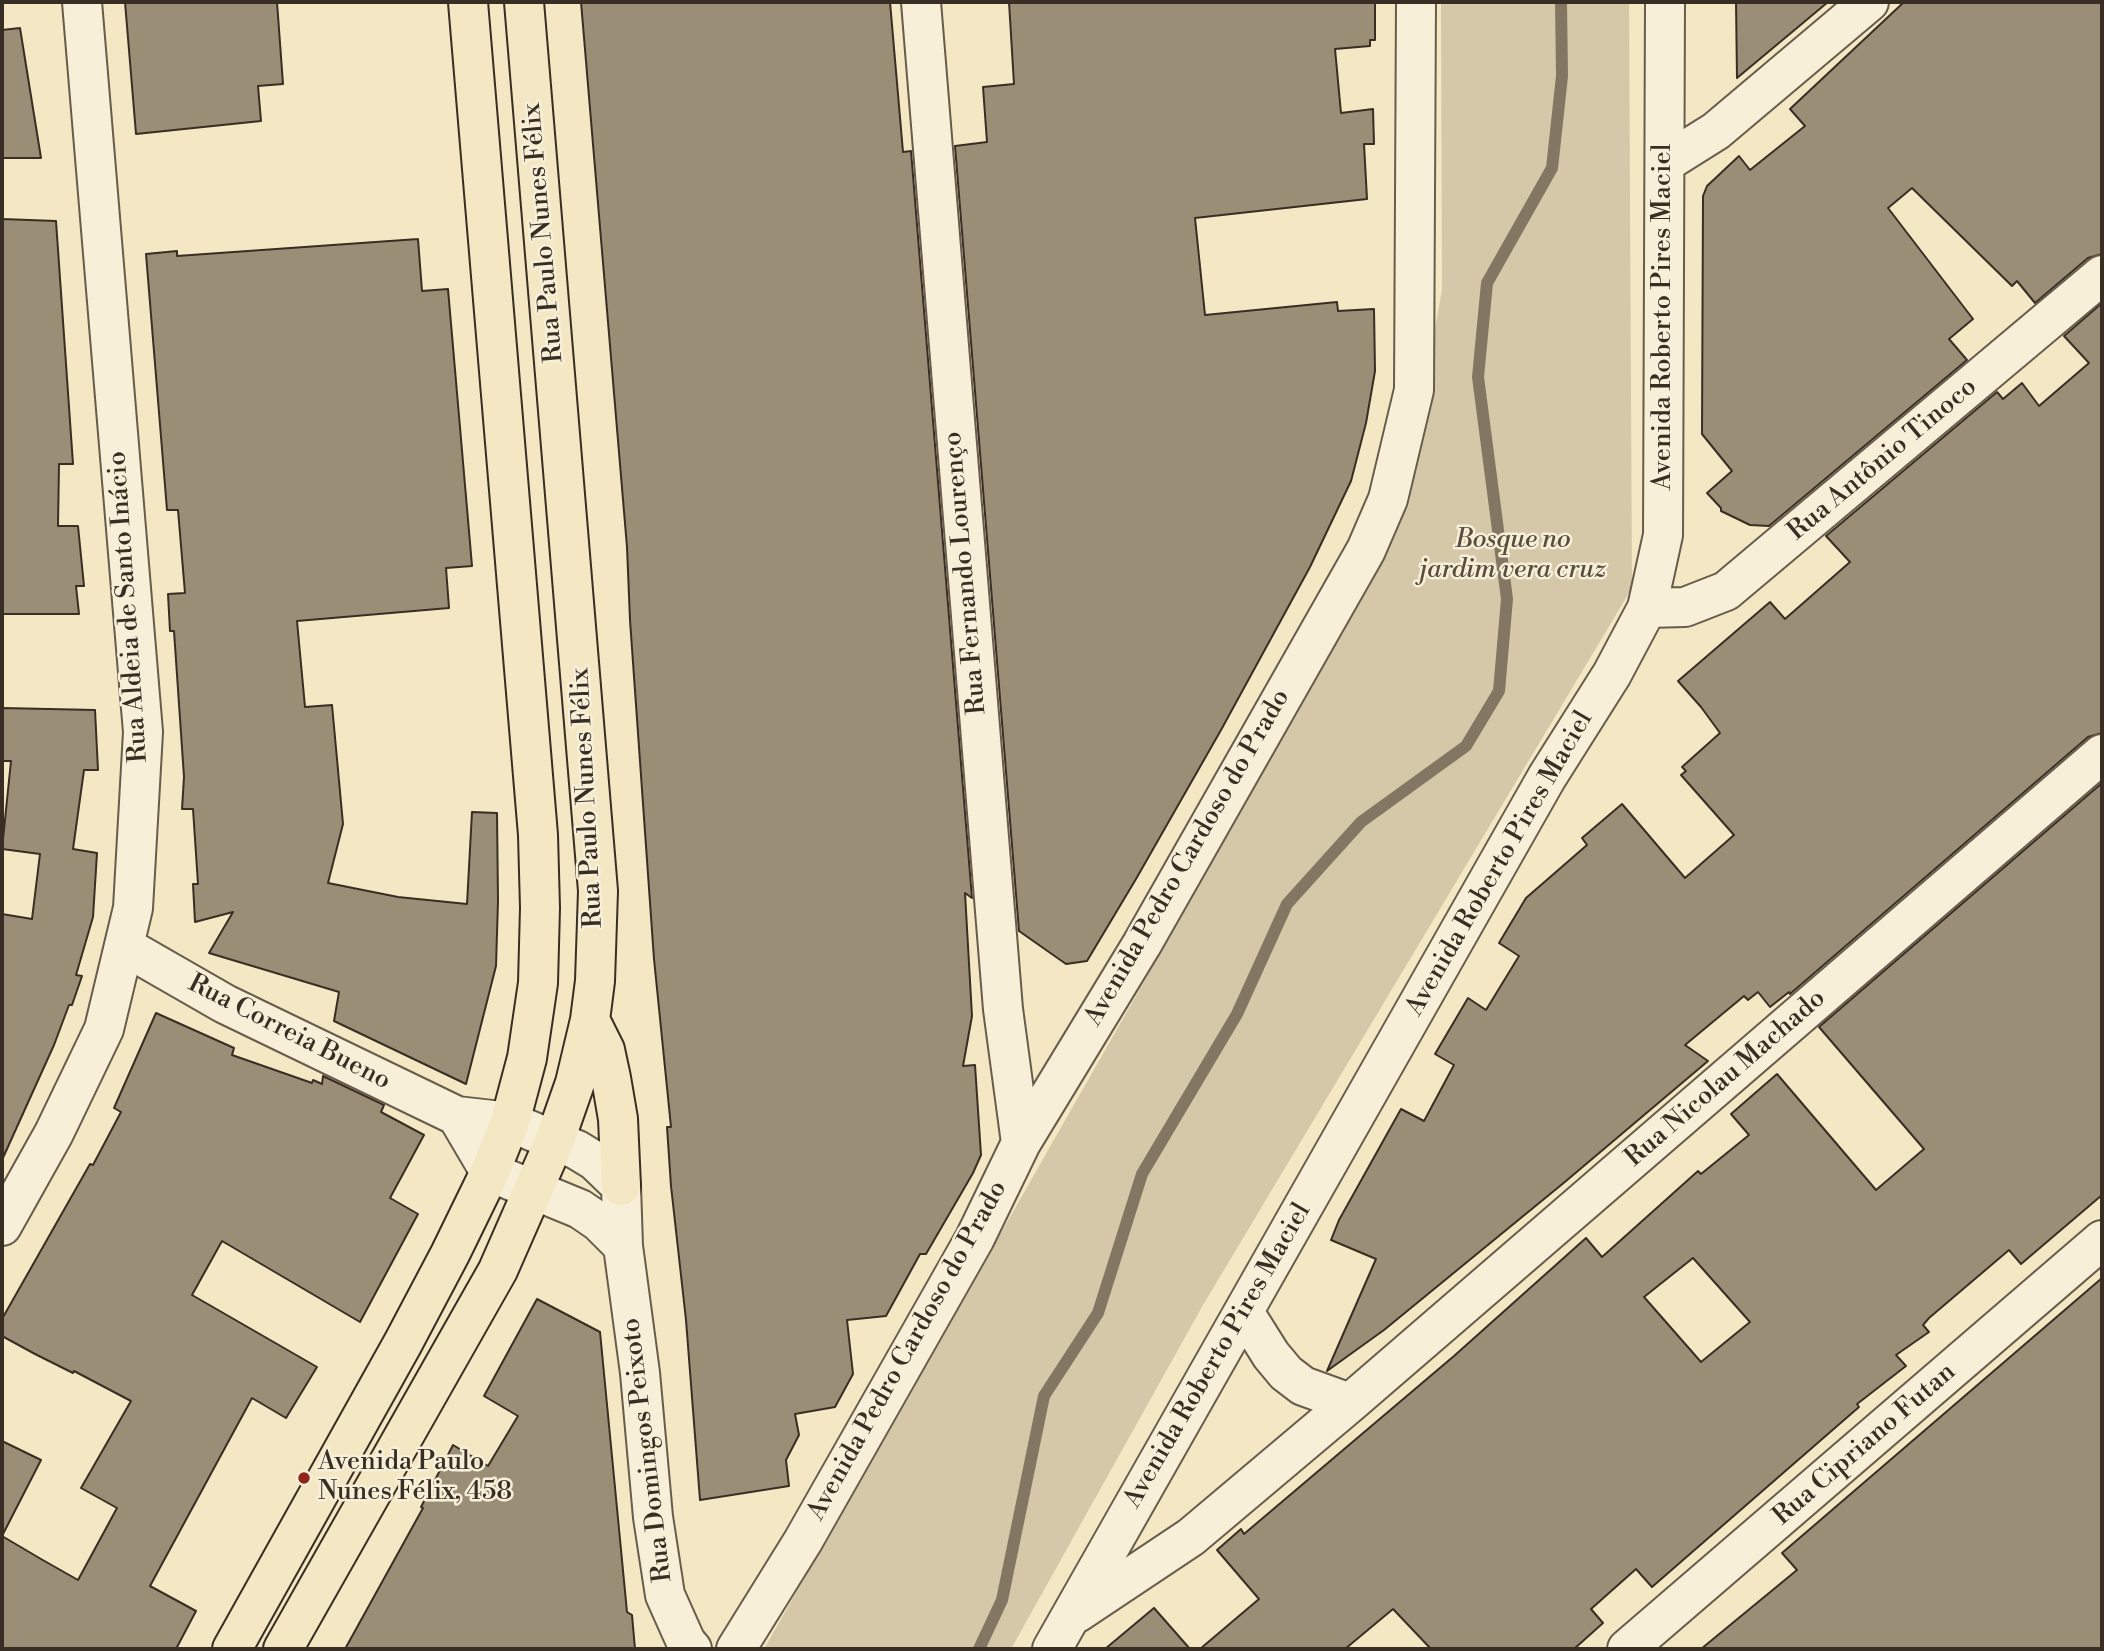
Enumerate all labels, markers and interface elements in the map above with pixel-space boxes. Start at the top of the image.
street label: Rua Paulo Nunes Félix [517,102,571,364]
street label: Avenida Roberto Pires Maciel [1648,144,1680,490]
street label: Rua Antônio Tinoco [1782,372,1984,548]
street label: Rua Fernando Lourenço [938,430,994,716]
street label: Rua Aldeia de Santo Inácio [103,450,155,764]
park label: Bosque no jardim vera cruz [1419,525,1607,586]
street label: Rua Paulo Nunes Félix [566,667,610,929]
street label: Avenida Pedro Cardoso do Prado [1079,684,1297,1032]
street label: Avenida Roberto Pires Maciel [1400,706,1600,1022]
street label: Rua Correia Bueno [183,968,395,1098]
street label: Rua Nicolau Machado [1620,984,1832,1174]
street label: Avenida Pedro Cardoso do Prado [801,1176,1015,1526]
street label: Avenida Roberto Pires Maciel [1118,1198,1318,1514]
street label: Rua Domingos Peixoto [616,1316,680,1584]
street label: Rua Cipriano Futan [1767,1357,1963,1533]
place label: Avenida Paulo Nunes Félix, 458 [318,1447,512,1508]
marker: Avenida Paulo Nunes Félix, 458 [296,1470,312,1486]

